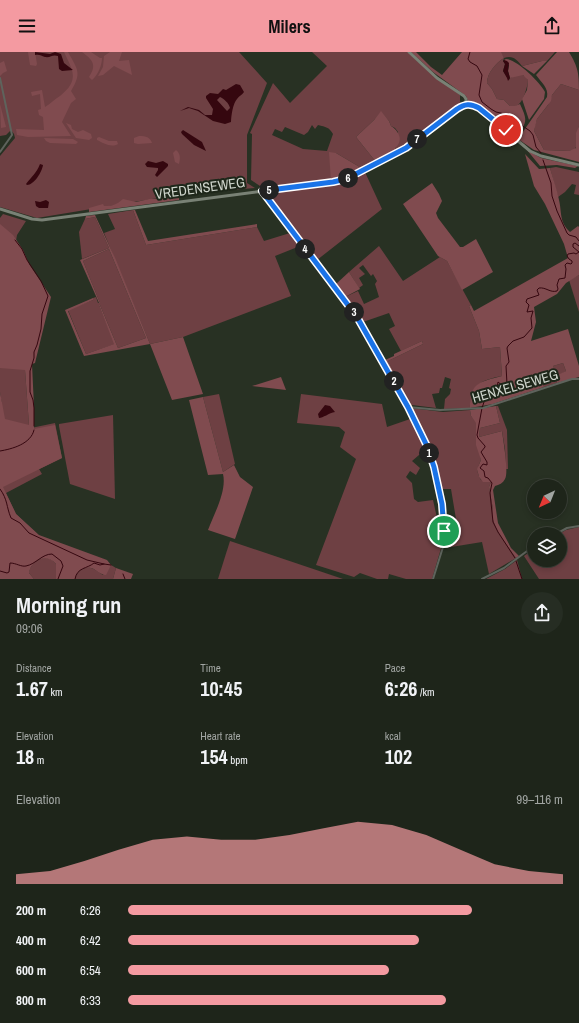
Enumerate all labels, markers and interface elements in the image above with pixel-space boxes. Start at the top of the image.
text: Milers [268,14,311,39]
icon: menu [16,15,38,37]
icon: share [541,15,563,37]
pin [489,113,523,147]
icon: check [495,119,517,141]
pin: 7 [407,129,427,149]
text: 7 [414,132,420,146]
pin: 6 [338,168,358,188]
text: 6 [345,171,351,185]
street label: VREDENSEWEG [154,173,246,203]
pin: 5 [259,180,279,200]
text: 5 [266,183,272,197]
pin: 4 [295,239,315,259]
text: 4 [302,242,308,256]
pin: 3 [344,302,364,322]
text: 3 [351,305,357,319]
street label: HENXELSEWEG [470,365,560,407]
pin: 2 [384,371,404,391]
text: 2 [391,374,397,388]
pin: 1 [419,443,439,463]
text: 1 [426,446,432,460]
north arrow [527,479,567,519]
map controls [527,479,567,567]
pin [427,514,461,548]
icon: arrive [433,520,455,542]
button: layers [527,527,567,567]
text: Morning run [16,590,121,620]
button: share [521,592,563,634]
text: 09:06 [16,620,43,637]
text: Distance [16,661,52,675]
text: Time [200,661,221,675]
text: Pace [385,661,405,675]
text: 1.67 [16,675,48,702]
text: 10:45 [200,675,242,702]
text: 6:26 [385,675,417,702]
text: km [48,685,62,699]
text: /km [417,685,435,699]
text: Elevation [16,729,54,743]
text: Heart rate [200,729,240,743]
text: kcal [385,729,401,743]
text: 18 [16,743,34,770]
text: 154 [200,743,228,770]
text: 102 [385,743,412,770]
text: m [34,753,44,767]
text: bpm [228,753,248,767]
text: Elevation [16,791,60,808]
text: 99–116 m [516,791,563,808]
text: 200 m [16,902,46,919]
text: 6:26 [80,902,101,919]
text: 400 m [16,932,46,949]
text: 6:42 [80,932,101,949]
text: 600 m [16,962,46,979]
text: 6:54 [80,962,101,979]
text: 800 m [16,992,46,1009]
text: 6:33 [80,992,101,1009]

